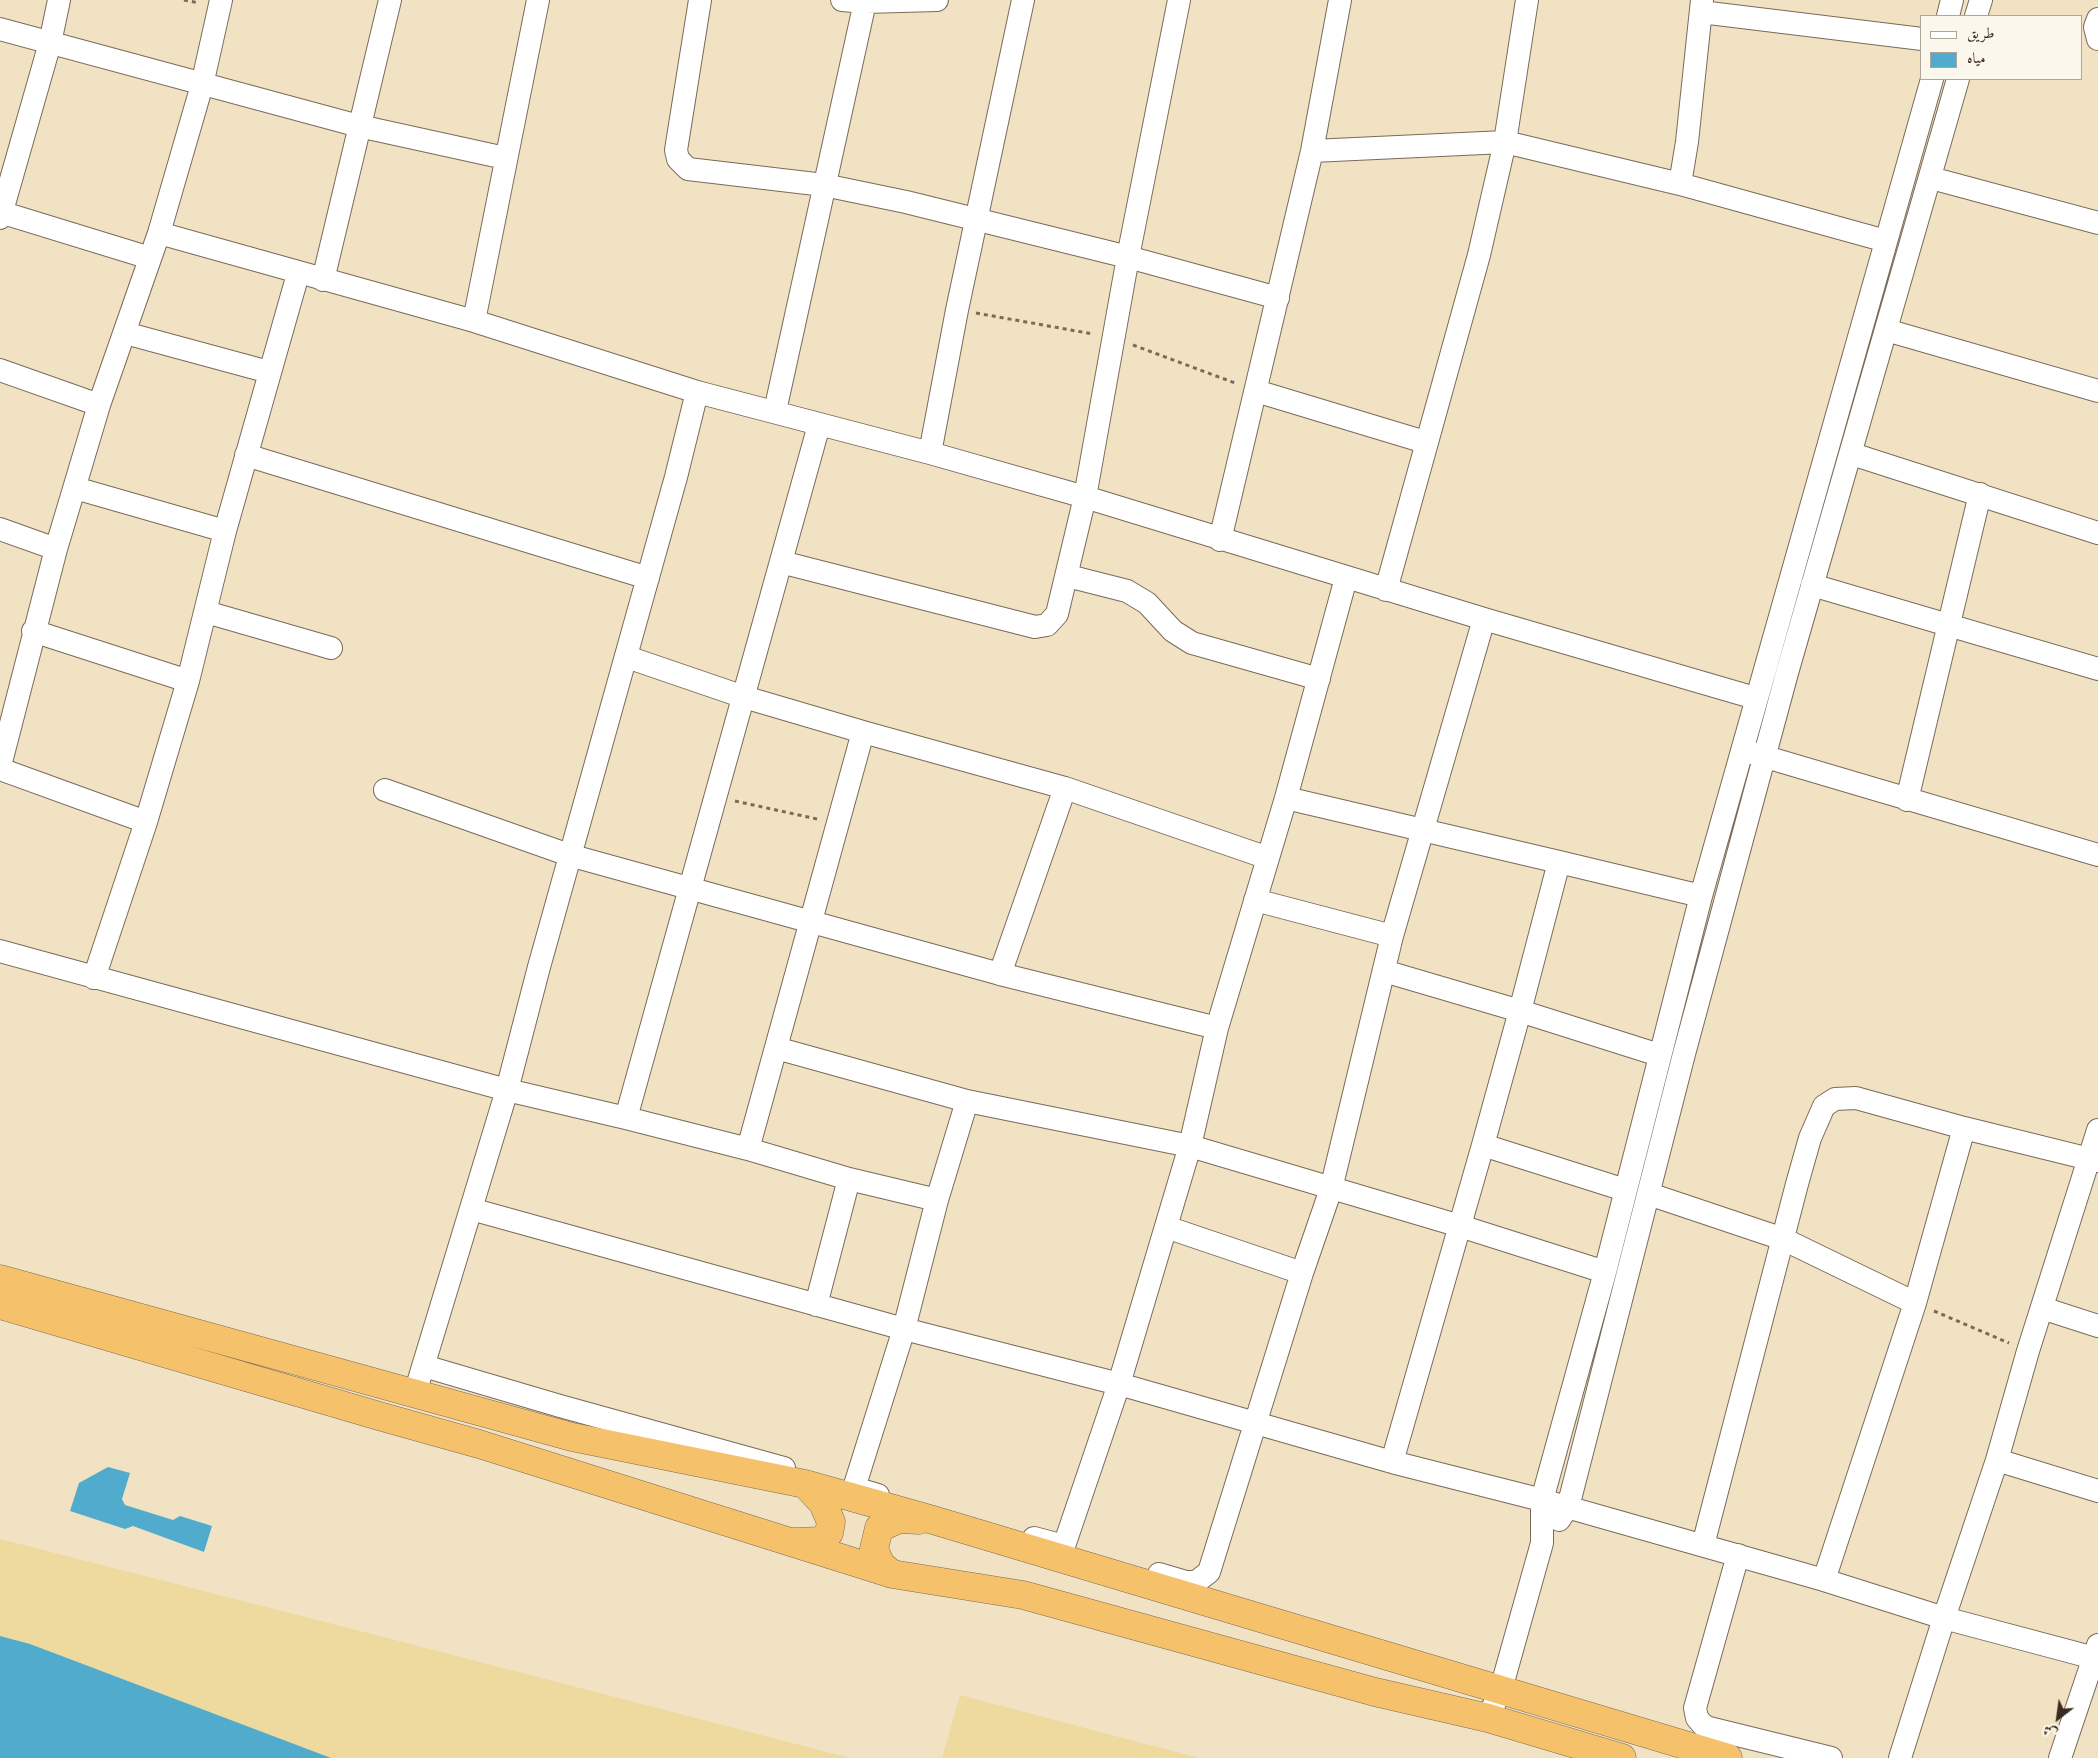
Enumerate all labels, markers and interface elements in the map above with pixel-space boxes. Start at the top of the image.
legend [1920,15,2083,80]
text: طريق [1967,24,1994,42]
text: مياه [1967,49,1985,67]
north arrow [2033,1693,2083,1743]
text: ش [2040,1721,2061,1742]

